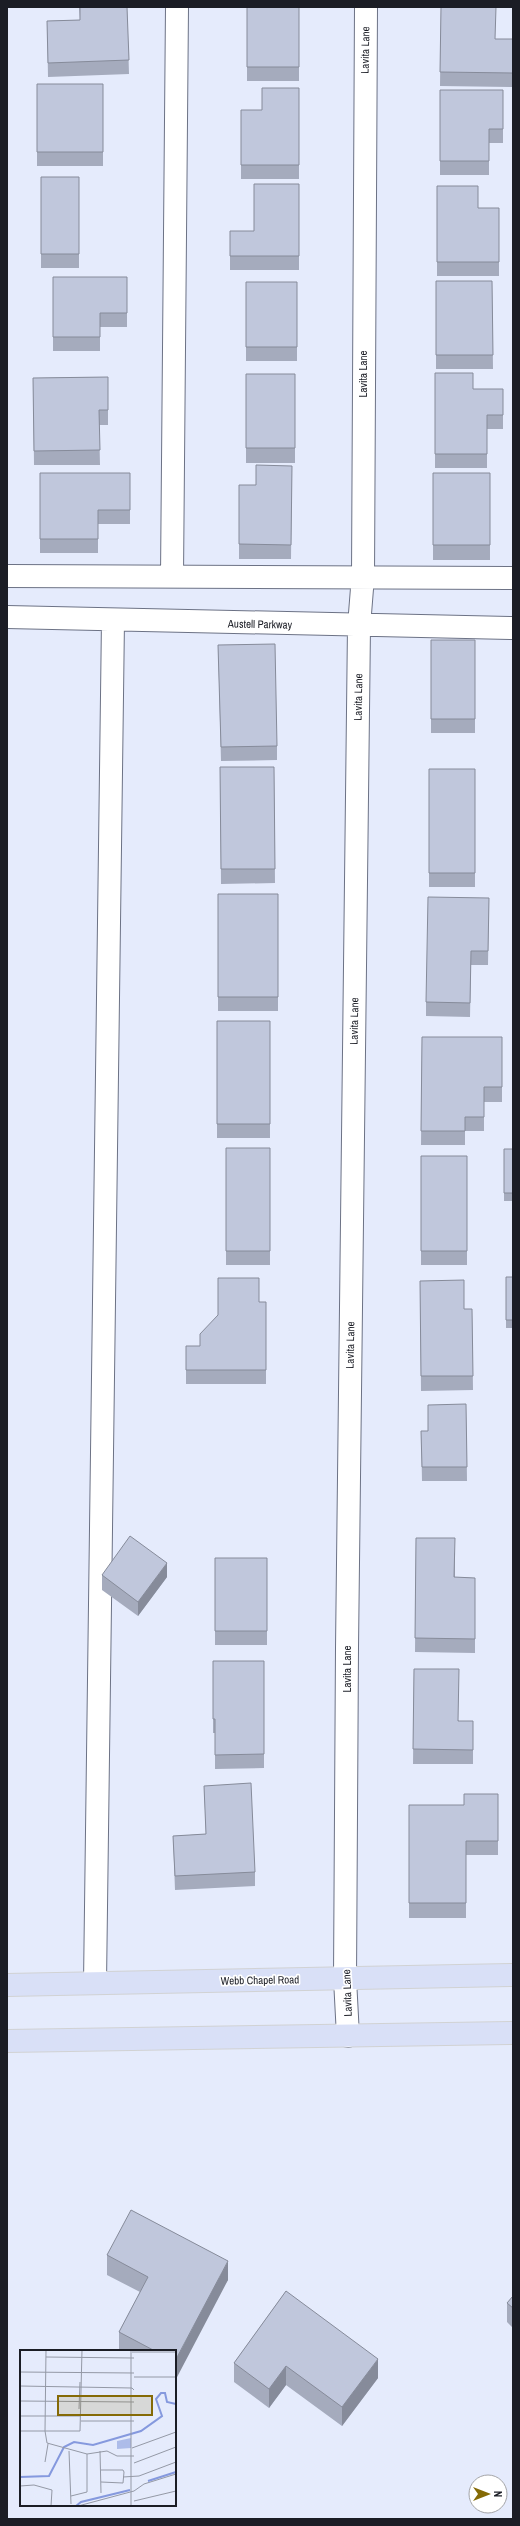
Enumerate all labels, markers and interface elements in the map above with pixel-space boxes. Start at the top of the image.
street label: Lavita Lane [358,26,372,74]
street label: Lavita Lane [356,350,370,398]
street label: Austell Parkway [227,616,293,632]
street label: Lavita Lane [351,673,365,721]
street label: Lavita Lane [347,997,361,1045]
street label: Lavita Lane [343,1321,357,1369]
street label: Lavita Lane [340,1645,354,1693]
street label: Lavita Lane [339,1969,355,2017]
street label: Webb Chapel Road [221,1972,299,1988]
inset map [20,2350,176,2506]
north arrow [468,2474,508,2514]
text: N [491,2491,505,2497]

